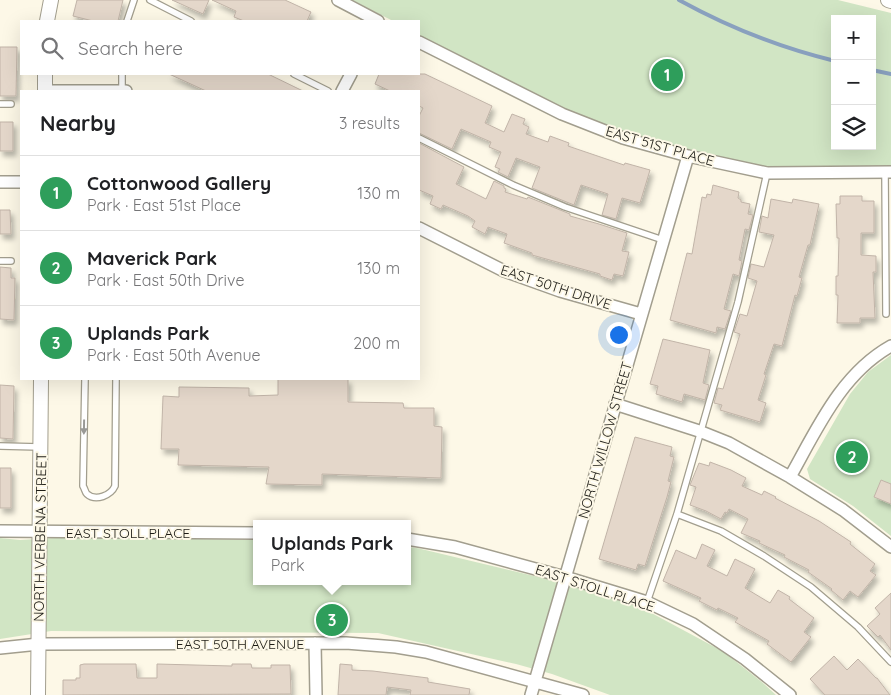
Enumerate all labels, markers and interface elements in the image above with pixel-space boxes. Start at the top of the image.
map controls [831,15,876,150]
button: + [831,15,876,60]
search box [20,20,420,75]
icon: search [38,34,66,62]
text: Search here [78,36,183,60]
pin: 1 [651,56,683,94]
button: − [831,60,876,105]
button: layers [831,105,876,150]
text: Nearby [40,110,116,136]
text: 3 results [339,113,400,133]
street label: EAST 51ST PLACE [604,122,716,170]
text: Cottonwood Gallery [87,171,271,195]
text: 1 [53,183,59,203]
text: 130 m [357,183,400,203]
text: Park · East 51st Place [87,195,241,215]
text: Maverick Park [87,246,217,270]
text: 2 [51,258,61,278]
text: 130 m [357,258,400,278]
street label: EAST 50TH DRIVE [498,261,614,313]
text: Park · East 50th Drive [87,270,244,290]
text: Uplands Park [87,321,209,345]
your location [606,322,632,348]
text: 3 [52,333,60,353]
text: 200 m [353,333,400,353]
text: Park · East 50th Avenue [87,345,261,365]
street label: NORTH WILLOW STREET [574,360,636,520]
one-way arrow [80,420,88,436]
pin: 2 [836,438,868,476]
street label: NORTH VERBENA STREET [30,452,50,622]
popup [253,520,411,585]
street label: EAST STOLL PLACE [66,524,190,542]
text: Uplands Park [271,531,393,555]
text: Park [271,555,305,575]
street label: EAST STOLL PLACE [533,560,657,616]
pin: 3 [316,601,348,639]
street label: EAST 50TH AVENUE [176,635,304,653]

